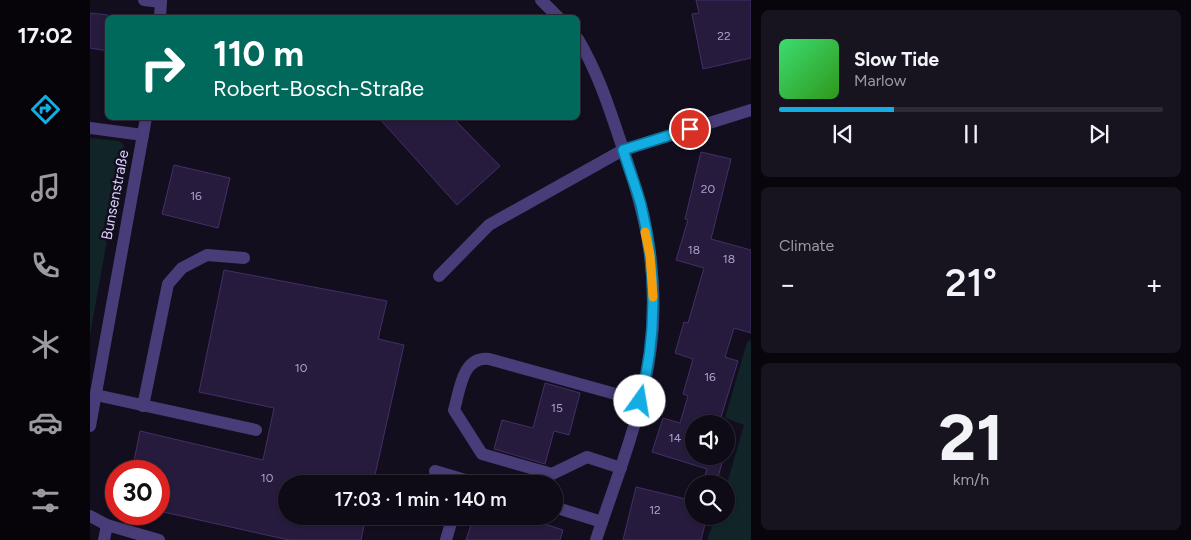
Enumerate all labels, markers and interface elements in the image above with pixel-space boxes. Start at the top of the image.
text: 17:02 [17,22,73,49]
house number: 22 [717,29,731,43]
text: 110 m [213,33,304,75]
icon: right [130,35,195,100]
text: Slow Tide [854,48,939,71]
text: Marlow [854,71,906,90]
text: Robert-Bosch-Straße [213,75,424,102]
icon: directions [28,92,63,127]
pin [669,108,711,150]
icon: arrive [676,115,704,143]
icon: previous [829,120,857,148]
icon: pause [957,120,985,148]
icon: next [1085,120,1113,148]
street label: Bunsenstraße [97,148,133,242]
icon: music [28,170,63,205]
house number: 20 [701,182,716,196]
house number: 16 [190,189,202,203]
text: Climate [779,236,834,255]
house number: 18 [688,243,700,257]
icon: phone [28,248,63,283]
house number: 18 [723,252,735,266]
text: 21° [945,260,997,306]
text: − [779,267,796,301]
text: + [1146,267,1163,301]
icon: climate [28,327,63,362]
house number: 10 [295,361,308,375]
house number: 16 [704,370,716,384]
position arrow [613,374,665,426]
text: 21 [938,398,1004,476]
house number: 15 [551,401,563,415]
icon: car [28,405,63,440]
map controls [685,415,735,525]
button: sound [685,415,735,465]
house number: 14 [669,431,682,445]
speed limit sign: 30 [105,460,170,525]
text: km/h [953,470,989,489]
house number: 10 [261,471,274,485]
button: search [685,475,735,525]
icon: filters [28,483,63,518]
text: 17:03 · 1 min · 140 m [334,488,507,511]
house number: 12 [649,503,661,517]

